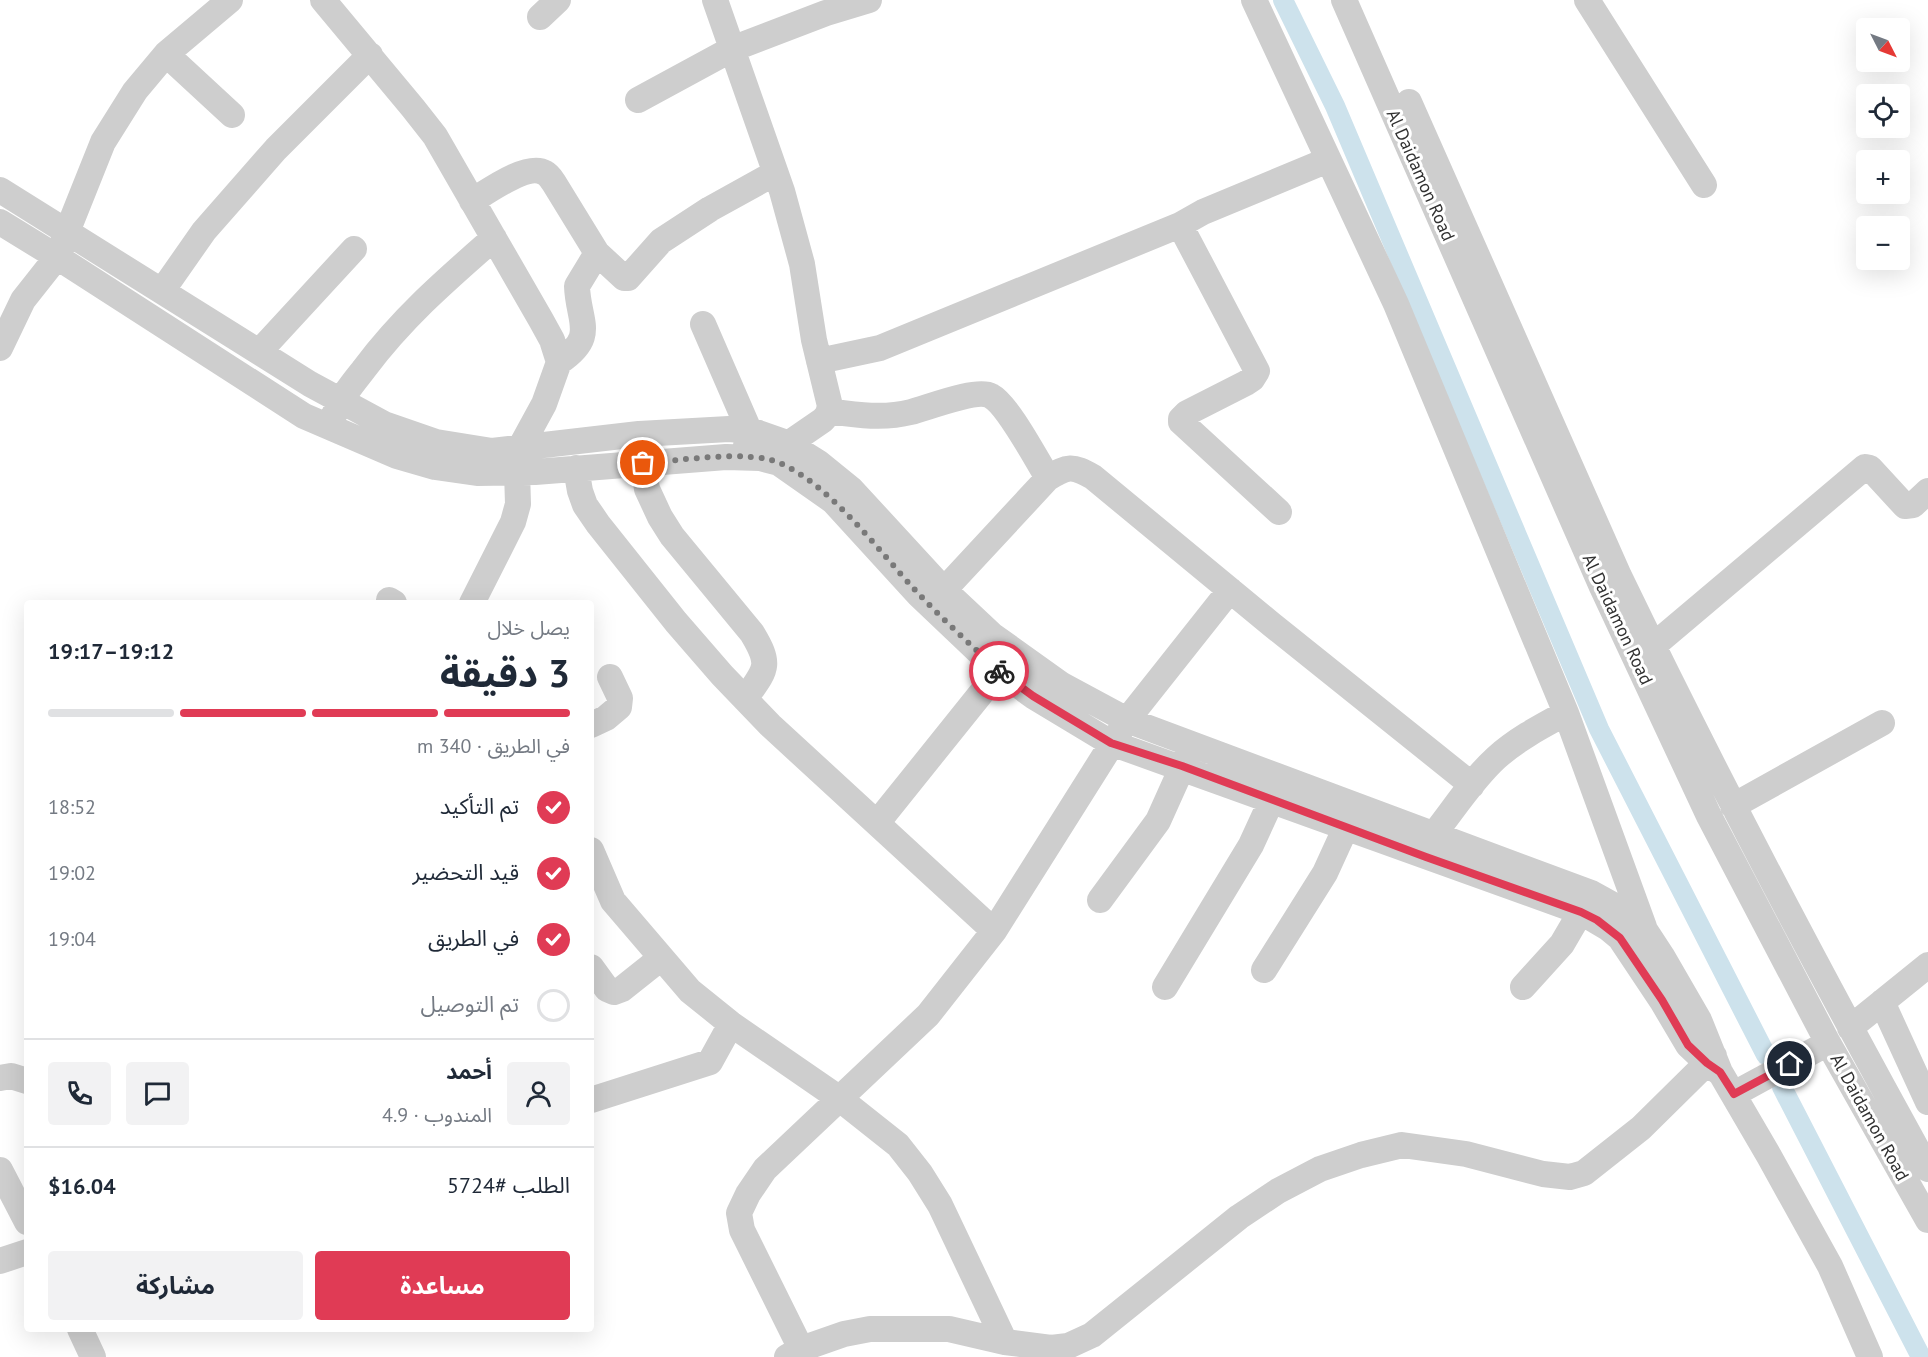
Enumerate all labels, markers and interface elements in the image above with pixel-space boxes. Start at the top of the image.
north arrow [1856,18,1910,72]
map controls [1856,18,1910,270]
button: locate [1856,84,1910,138]
street label: Al Daidamon Road [1382,106,1460,244]
button: + [1856,150,1910,204]
button: − [1856,216,1910,270]
pin [617,437,668,488]
icon: bag [626,446,659,479]
street label: Al Daidamon Road [1578,550,1658,688]
text: يصل خلال [487,615,570,641]
text: 19:12–19:17 [48,637,174,665]
courier [969,641,1029,701]
text: 3 دقيقة [440,647,570,698]
icon: bike [983,655,1016,688]
text: في الطريق · 340 m [417,733,570,759]
icon: check [537,791,570,824]
text: تم التأكيد [440,792,519,820]
text: 18:52 [48,794,96,820]
icon: check [537,857,570,890]
text: قيد التحضير [412,858,519,886]
text: 19:02 [48,860,96,886]
icon: check [537,923,570,956]
text: في الطريق [428,924,519,952]
text: 19:04 [48,926,96,952]
text: تم التوصيل [421,990,519,1018]
pin [1764,1038,1815,1089]
icon: home [1773,1047,1806,1080]
street label: Al Daidamon Road [1826,1049,1914,1185]
text: أحمد [446,1057,492,1085]
button: phone [48,1062,111,1125]
button: chat [126,1062,189,1125]
button: person [507,1062,570,1125]
text: المندوب · 4.9 [382,1102,492,1128]
text: الطلب #5724 [447,1171,570,1199]
text: $16.04 [48,1172,116,1200]
button: مشاركة [48,1251,303,1320]
button: مساعدة [315,1251,570,1320]

